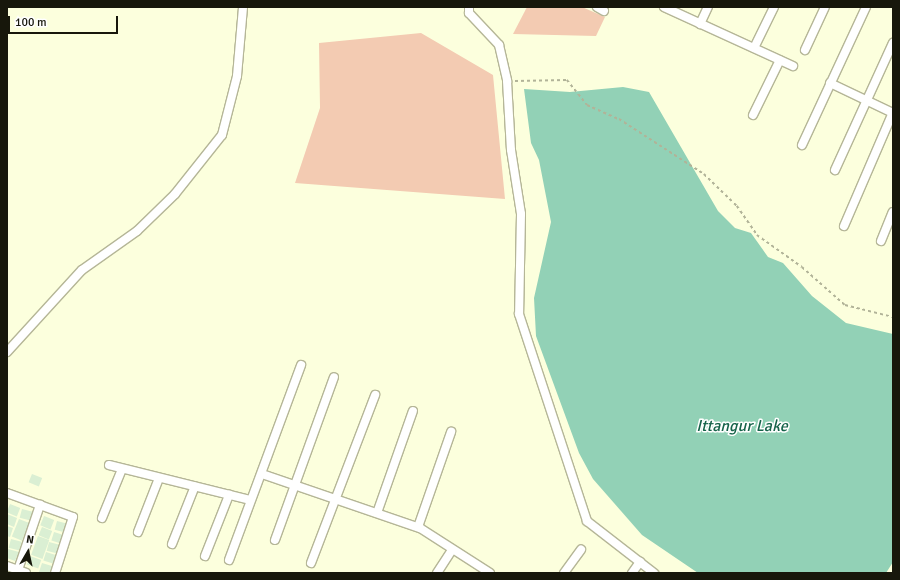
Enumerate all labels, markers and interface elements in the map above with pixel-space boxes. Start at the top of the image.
scale bar [10,8,120,34]
text: 100 m [15,15,47,30]
water label: Ittangur Lake [696,416,788,436]
north arrow [8,532,48,572]
text: N [25,533,35,547]

